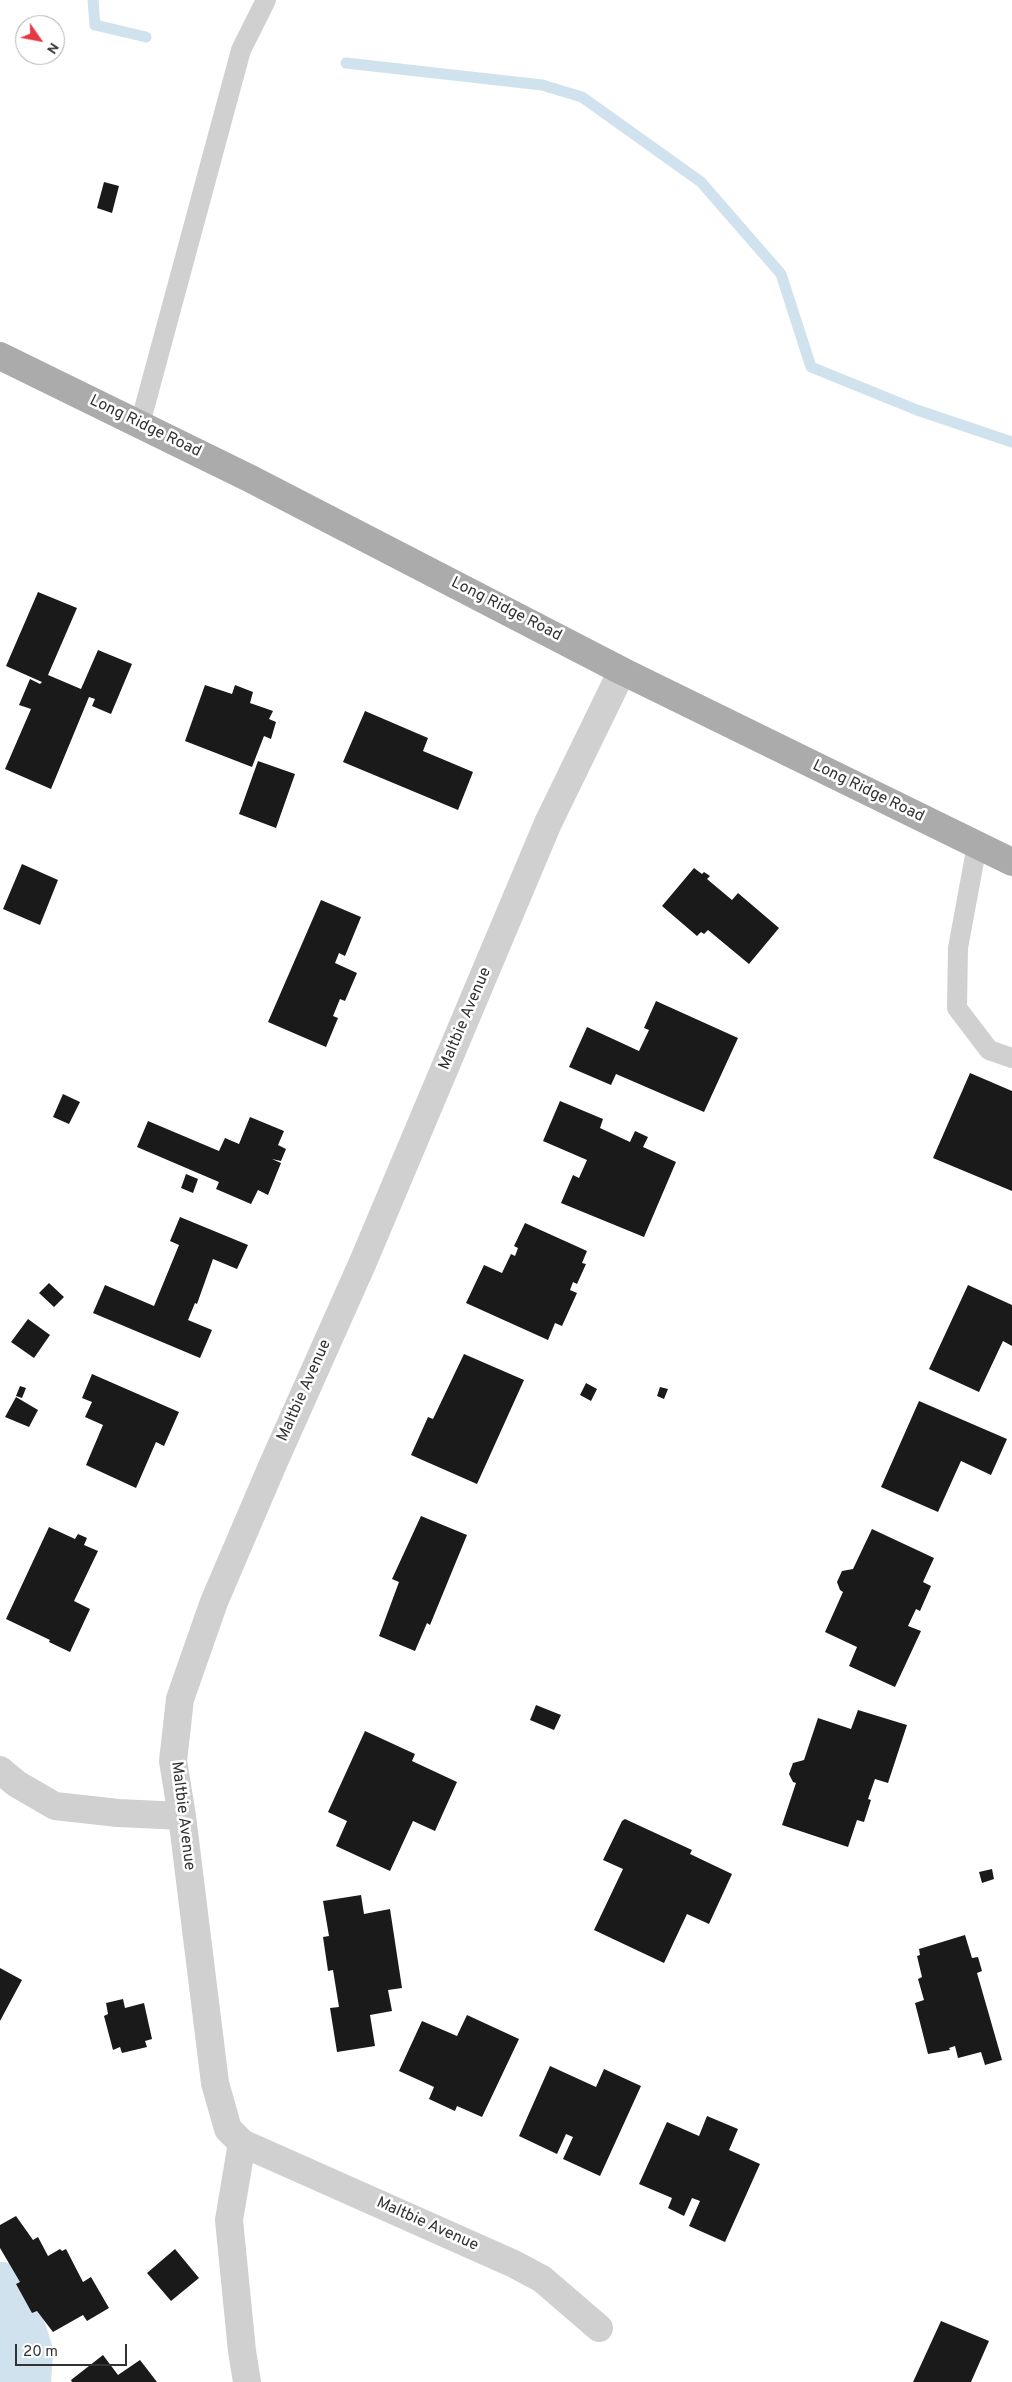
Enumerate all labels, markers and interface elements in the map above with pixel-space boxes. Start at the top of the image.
north arrow [15,15,65,65]
text: N [42,39,62,57]
street label: Long Ridge Road [86,392,204,462]
street label: Long Ridge Road [447,574,565,646]
street label: Long Ridge Road [809,757,927,827]
street label: Maltbie Avenue [436,965,496,1073]
street label: Maltbie Avenue [274,1337,336,1445]
street label: Maltbie Avenue [166,1760,198,1872]
street label: Maltbie Avenue [373,2194,481,2256]
scale bar [18,2334,130,2366]
text: 20 m [23,2343,58,2362]

